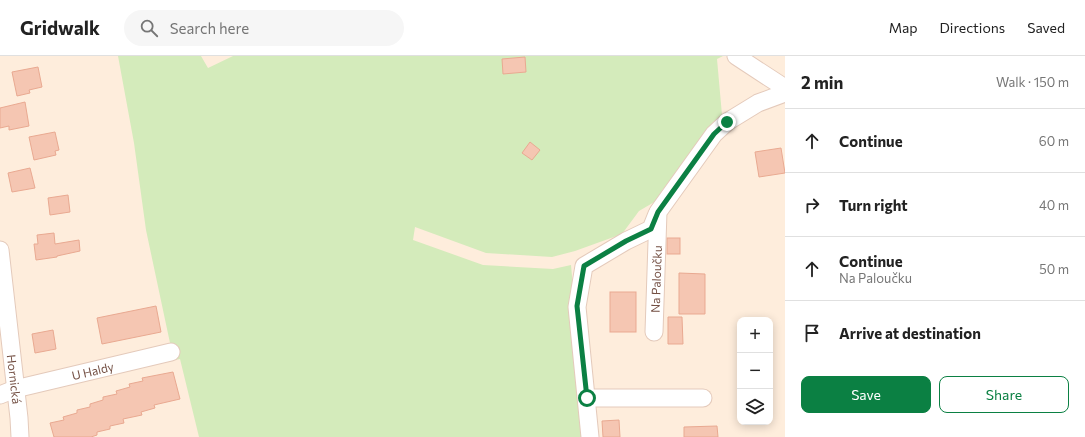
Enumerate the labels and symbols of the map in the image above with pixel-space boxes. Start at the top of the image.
route end [718,113,736,131]
street label: Na Paloučku [648,245,664,313]
street label: Hornická [5,354,24,405]
street label: U Haldy [70,359,115,382]
route start [578,389,596,407]

